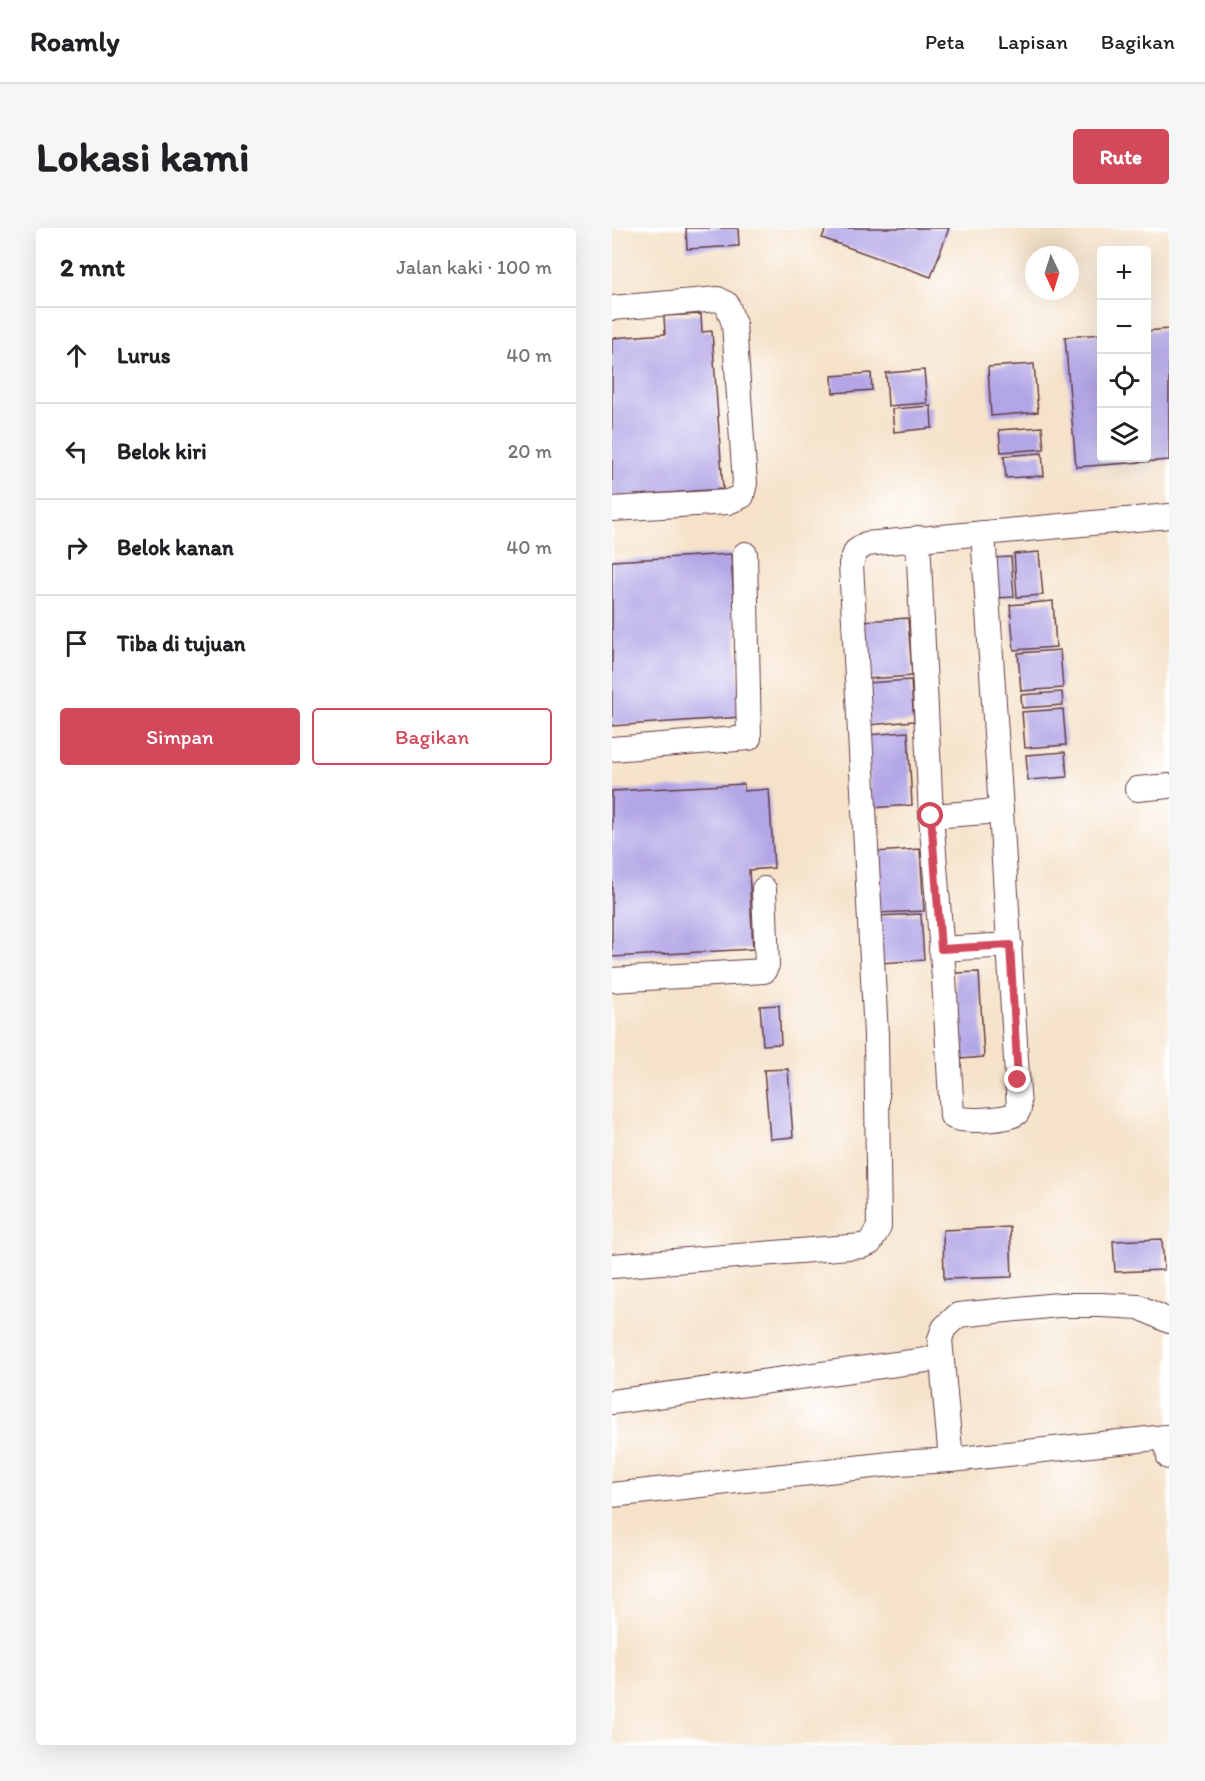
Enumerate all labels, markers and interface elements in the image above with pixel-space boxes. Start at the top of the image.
text: Roamly [30,24,120,58]
text: Peta [925,29,965,54]
text: Lapisan [998,29,1068,54]
text: Bagikan [1101,29,1175,54]
button: Rute [1073,129,1169,184]
text: Lokasi kami [36,131,250,182]
north arrow [1025,246,1079,300]
map controls [1097,246,1151,462]
button: + [1097,246,1151,300]
text: 2 mnt [60,251,125,283]
text: Jalan kaki · 100 m [396,255,552,279]
button: − [1097,300,1151,354]
icon: ahead [60,339,93,372]
text: Lurus [117,342,171,369]
text: 40 m [506,343,552,367]
button: locate [1097,354,1151,408]
button: layers [1097,408,1151,462]
icon: left [60,435,93,468]
text: Belok kiri [117,438,207,465]
text: 20 m [508,439,552,463]
icon: right [60,531,93,564]
text: Belok kanan [117,534,234,561]
text: 40 m [506,535,552,559]
icon: arrive [60,627,93,660]
text: Tiba di tujuan [117,630,246,657]
button: Simpan [60,708,300,765]
button: Bagikan [312,708,552,765]
route start [917,802,943,828]
route end [1004,1066,1030,1092]

